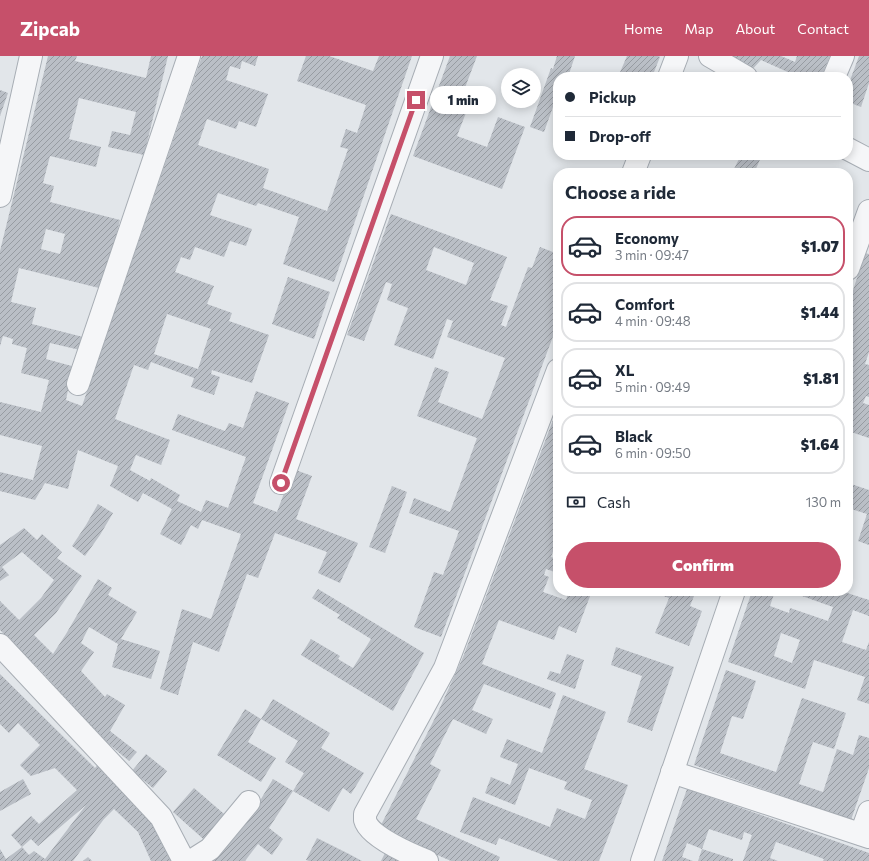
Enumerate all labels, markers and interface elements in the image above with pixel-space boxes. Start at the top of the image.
text: Zipcab [20,17,80,40]
text: Home [624,20,663,37]
text: Map [685,20,713,37]
text: About [735,20,775,37]
text: Contact [797,20,849,37]
map controls [501,68,541,108]
button: layers [501,68,541,108]
callout: 1 min [430,86,496,114]
text: Pickup [589,88,636,106]
route end [407,91,425,109]
text: 1 min [447,92,479,108]
text: Drop-off [589,127,651,145]
text: Choose a ride [565,181,676,203]
icon: car [567,228,603,264]
text: Economy [615,229,679,247]
text: $1.07 [801,237,839,255]
text: 3 min · 09:47 [615,247,689,263]
icon: car [567,294,603,330]
text: Comfort [615,295,675,313]
text: $1.44 [800,303,839,321]
text: 4 min · 09:48 [615,313,691,329]
icon: car [567,360,603,396]
text: XL [615,361,634,379]
text: $1.81 [803,369,839,387]
text: 5 min · 09:49 [615,379,690,395]
icon: car [567,426,603,462]
text: Black [615,427,653,445]
text: $1.64 [801,435,839,453]
text: 6 min · 09:50 [615,445,691,461]
route start [272,474,290,492]
icon: cash [565,491,587,513]
text: Cash [597,493,631,511]
text: 130 m [806,494,841,510]
button: Confirm [565,542,841,588]

